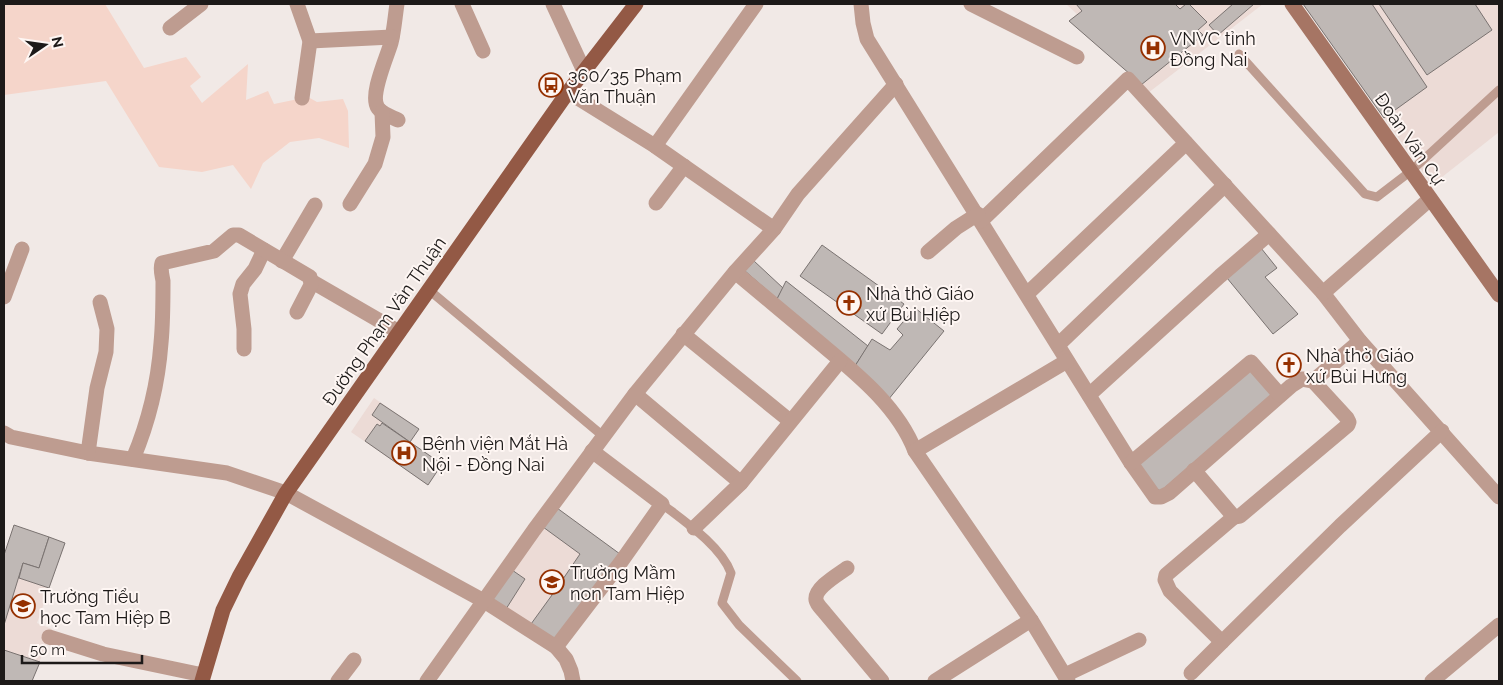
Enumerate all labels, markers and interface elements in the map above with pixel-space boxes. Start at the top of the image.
north arrow [20,20,70,70]
place label: VNVC tỉnh Đồng Nai [1170,28,1256,70]
text: N [49,35,67,49]
hospital icon: VNVC tỉnh Đồng Nai [1140,35,1166,61]
place label: 360/35 Phạm Văn Thuận [568,65,682,107]
bus stop icon: 360/35 Phạm Văn Thuận [538,72,564,98]
street label: Đoàn Văn Cự [1371,89,1450,190]
street label: Đường Phạm Văn Thuận [318,233,450,409]
place label: Nhà thờ Giáo xứ Bùi Hiệp [866,283,974,325]
church icon: Nhà thờ Giáo xứ Bùi Hiệp [836,290,862,316]
place label: Nhà thờ Giáo xứ Bùi Hưng [1306,345,1414,387]
church icon: Nhà thờ Giáo xứ Bùi Hưng [1276,352,1302,378]
place label: Bệnh viện Mắt Hà Nội - Đồng Nai [422,433,568,475]
hospital icon: Bệnh viện Mắt Hà Nội - Đồng Nai [391,440,417,466]
place label: Trường Mầm non Tam Hiệp [570,562,685,604]
school or university icon: Trường Mầm non Tam Hiệp [539,569,565,595]
place label: Trường Tiểu học Tam Hiệp B [40,586,171,628]
school or university icon: Trường Tiểu học Tam Hiệp B [10,593,36,619]
scale bar [22,632,142,664]
text: 50 m [30,641,65,659]

